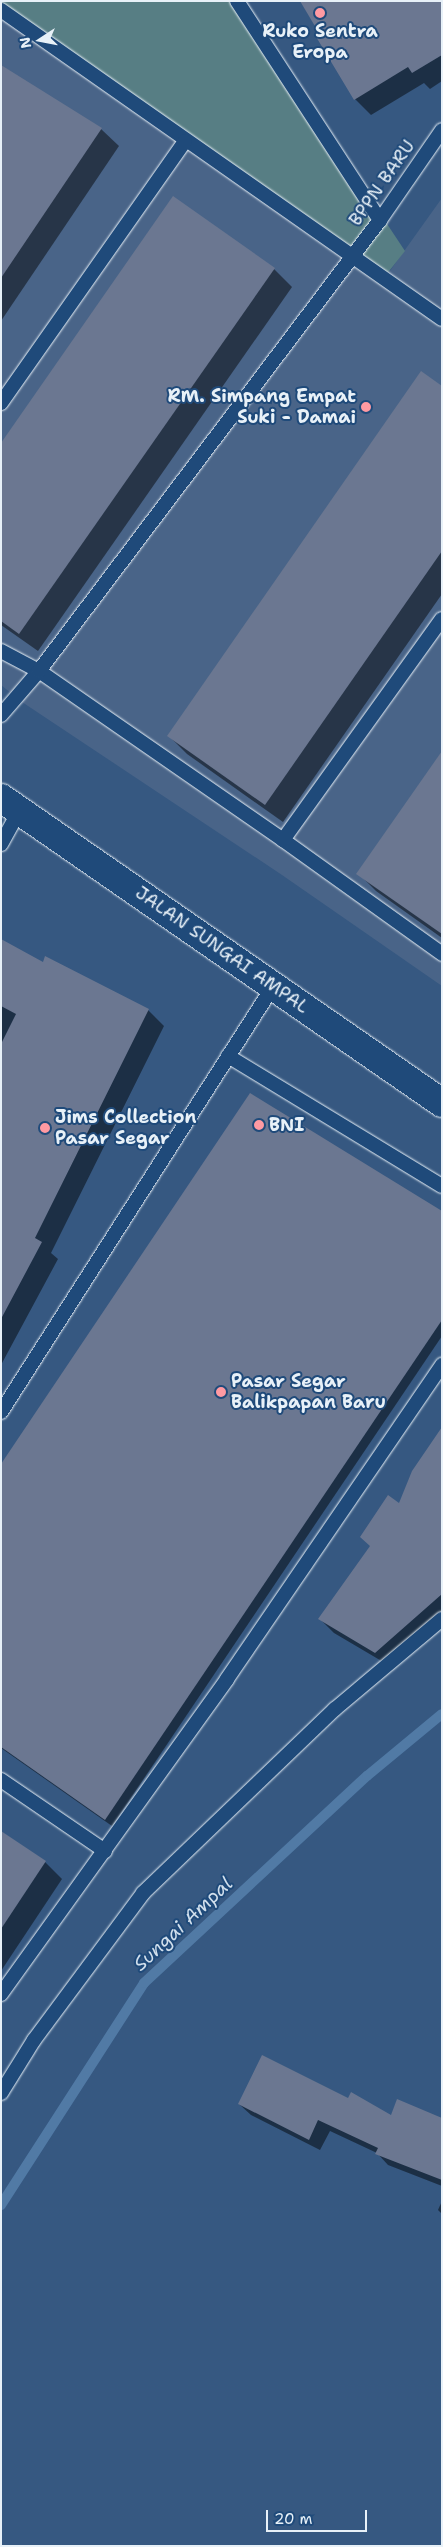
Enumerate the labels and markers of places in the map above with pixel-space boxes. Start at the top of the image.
marker: Ruko Sentra Eropa [314,7,326,19]
place label: Ruko Sentra Eropa [262,21,378,64]
place label: RM. Simpang Empat Suki - Damai [167,386,356,428]
marker: RM. Simpang Empat Suki - Damai [360,401,372,413]
place label: Jims Collection Pasar Segar [55,1107,196,1150]
place label: BNI [269,1114,304,1136]
marker: BNI [253,1119,265,1131]
marker: Jims Collection Pasar Segar [39,1122,51,1134]
place label: Pasar Segar Balikpapan Baru [231,1371,386,1414]
marker: Pasar Segar Balikpapan Baru [215,1386,227,1398]

